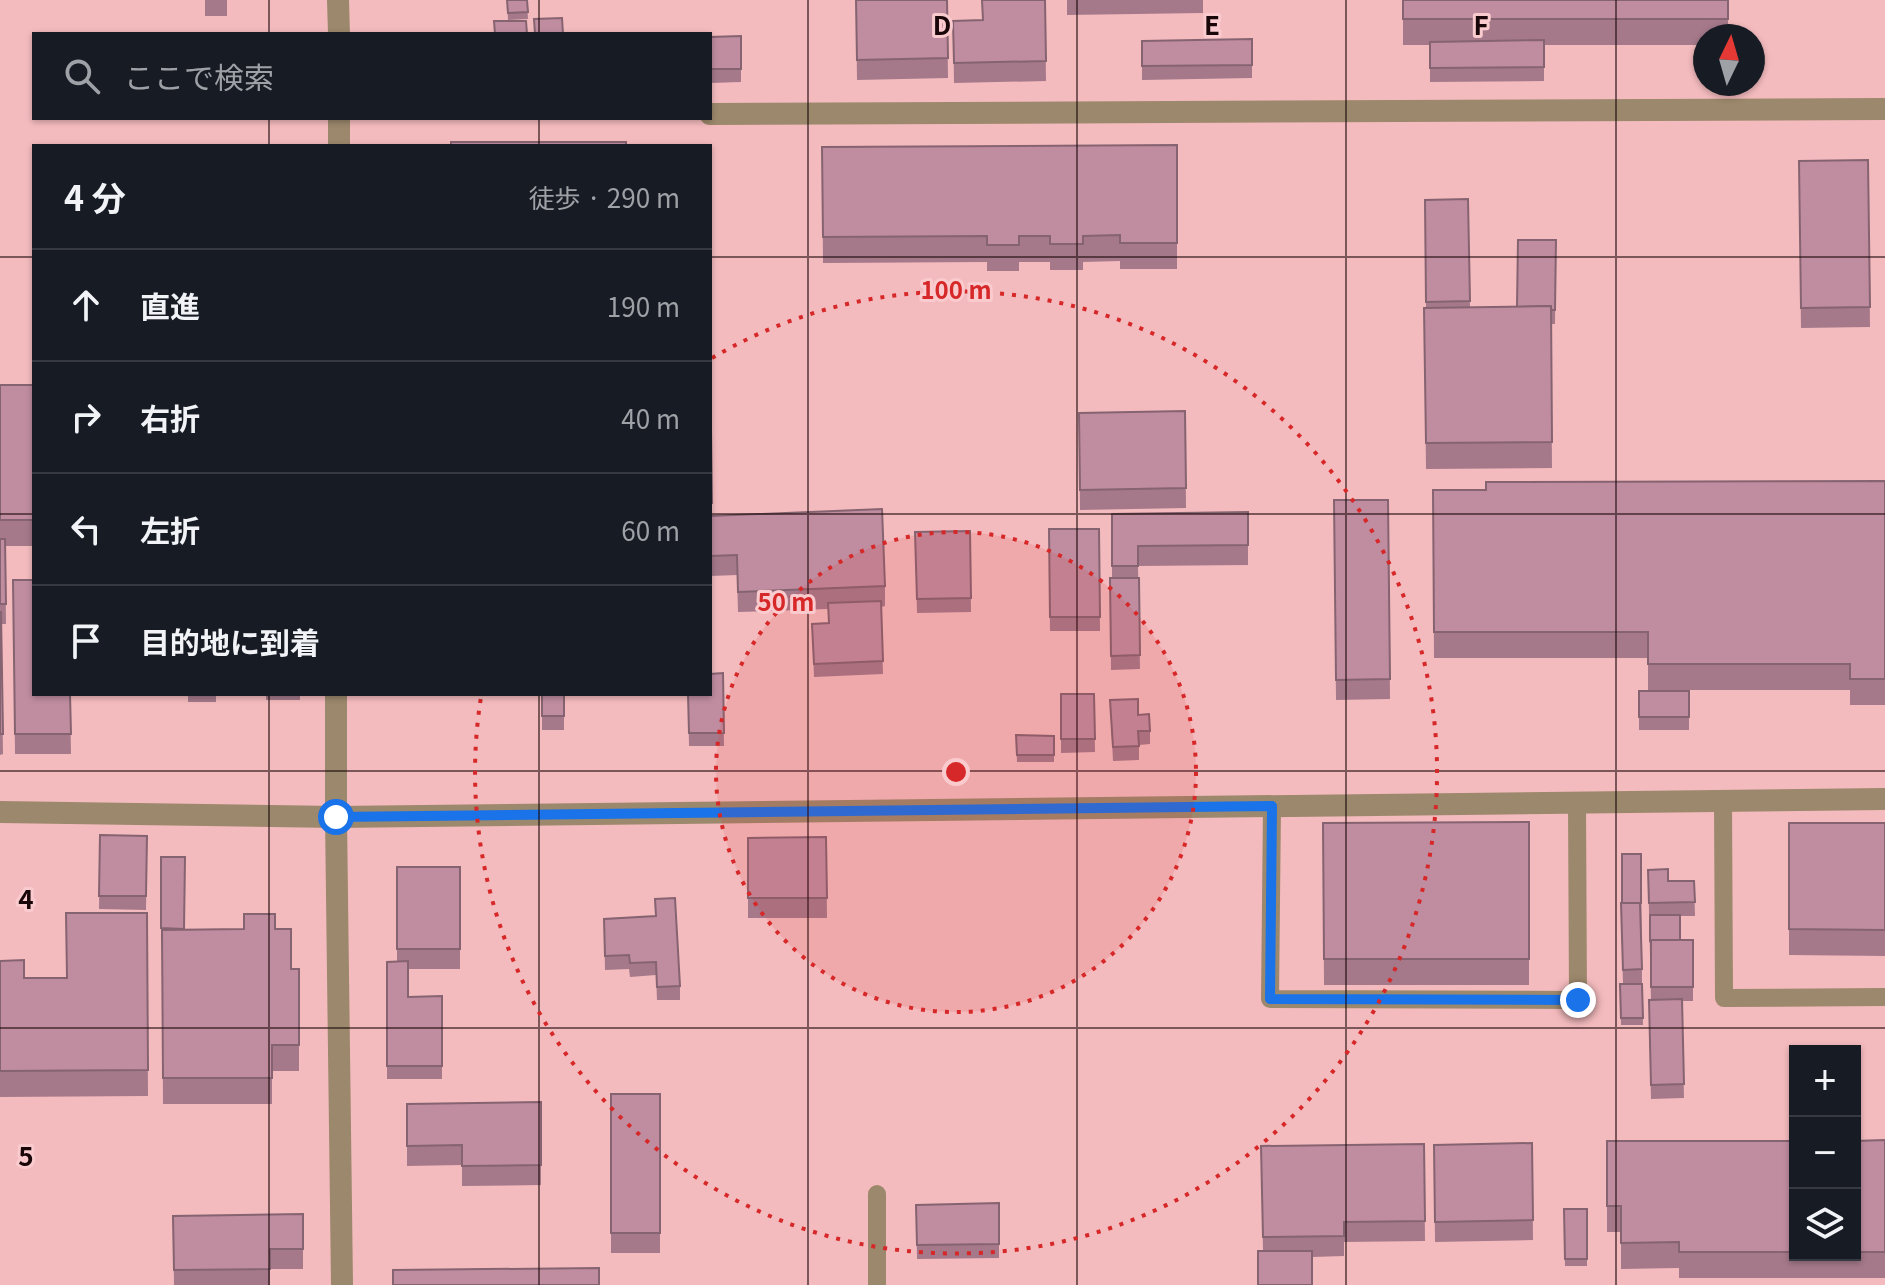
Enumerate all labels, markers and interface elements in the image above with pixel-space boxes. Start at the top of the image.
text: D [933,5,951,42]
text: E [1204,5,1220,42]
text: F [1473,5,1489,42]
north arrow [1693,24,1765,96]
search box [32,32,712,120]
icon: search [60,54,104,98]
text: ここで検索 [124,54,274,98]
text: 4 分 [64,172,126,221]
text: 徒歩 · 290 m [529,178,680,215]
text: 100 m [920,271,992,306]
icon: ahead [64,283,108,327]
text: 直進 [140,283,200,327]
text: 190 m [607,287,680,324]
icon: right [64,395,108,439]
text: 右折 [140,395,200,439]
text: 40 m [621,399,680,436]
icon: left [64,507,108,551]
text: 左折 [140,507,200,551]
text: 60 m [621,511,680,548]
text: 50 m [758,583,814,618]
icon: arrive [64,619,108,663]
text: 目的地に到着 [140,619,320,663]
centre of rings [942,758,970,786]
route start [318,799,354,835]
text: 4 [18,879,34,916]
route end [1560,982,1596,1018]
map controls [1789,1045,1861,1261]
button: + [1789,1045,1861,1117]
button: − [1789,1117,1861,1189]
text: 5 [18,1136,34,1173]
button: layers [1789,1189,1861,1261]

